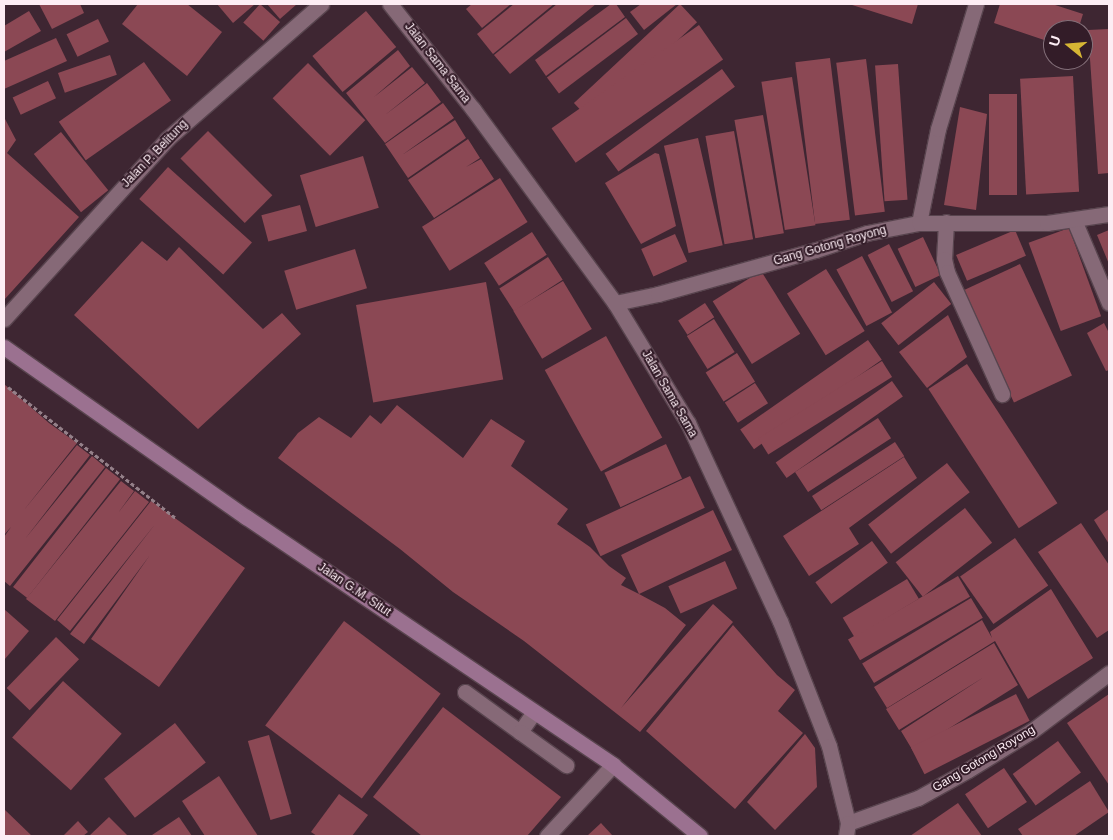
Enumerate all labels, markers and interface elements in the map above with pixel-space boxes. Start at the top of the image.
street label: Jalan Sama Sama [401,20,473,106]
north arrow [1043,20,1093,70]
text: U [1045,34,1064,48]
street label: Jalan P. Belitung [119,117,191,191]
street label: Gang Gotong Royong [772,223,888,269]
street label: Jalan Sama Sama [638,348,700,440]
street label: Jalan G.M. Situt [315,560,393,620]
street label: Gang Gotong Royong [930,723,1038,795]

